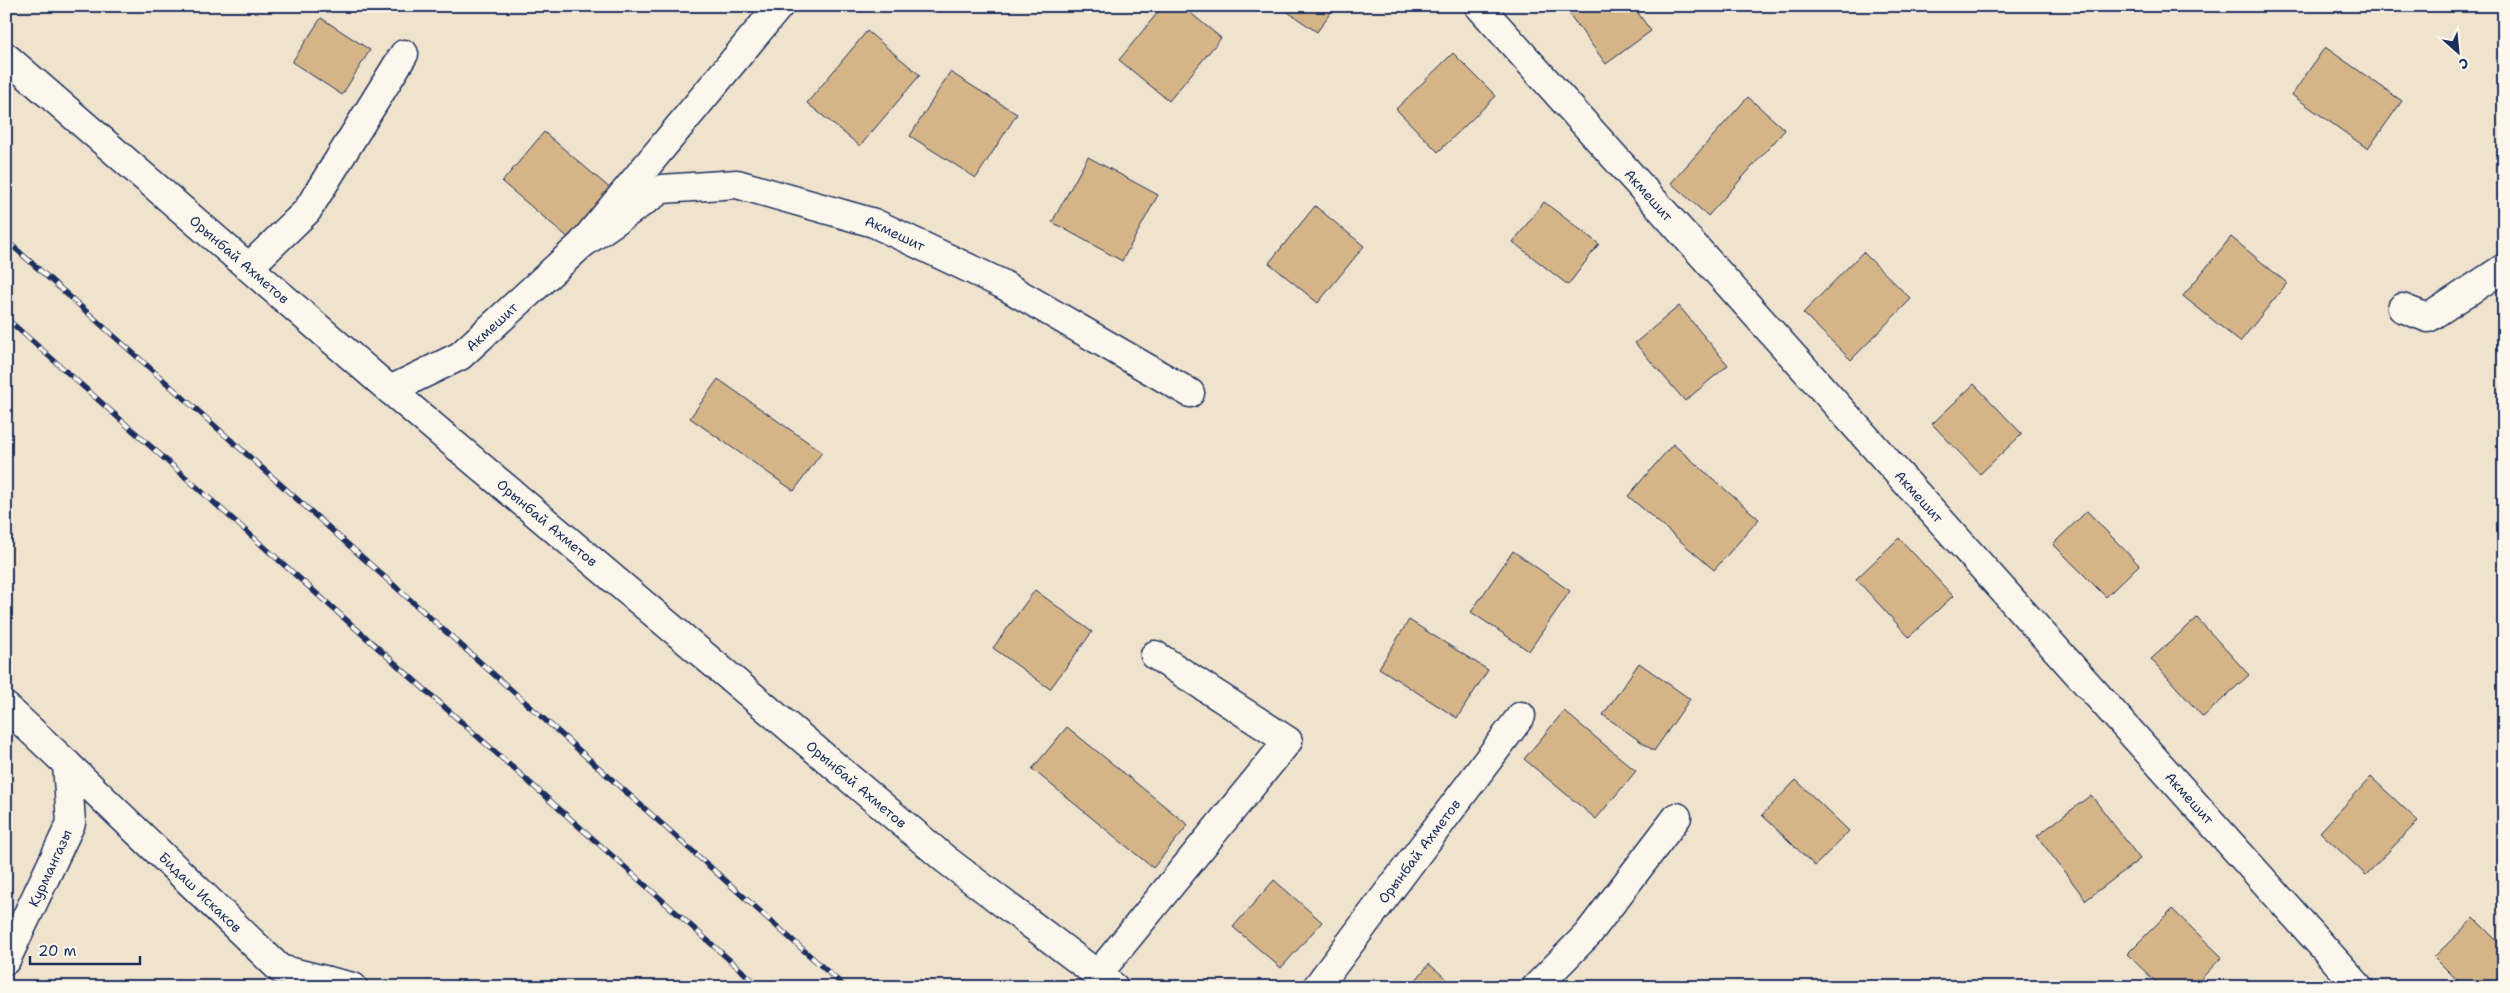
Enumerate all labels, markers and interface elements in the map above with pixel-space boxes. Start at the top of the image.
north arrow [2432,28,2482,78]
text: С [2456,54,2472,74]
street label: Акмешит [1620,165,1677,226]
street label: Орынбай Ахметов [186,211,293,308]
street label: Акмешит [863,212,929,255]
street label: Акмешит [462,298,522,355]
street label: Акмешит [1891,467,1948,527]
street label: Орынбай Ахметов [493,475,601,570]
street label: Орынбай Ахметов [802,737,910,832]
street label: Акмешит [2161,768,2218,829]
street label: Орынбай Ахметов [1374,795,1464,907]
street label: Курмангазы [24,826,76,910]
street label: Бидаш Искаков [155,848,246,936]
scale bar [30,933,140,965]
text: 20 m [38,941,77,961]

